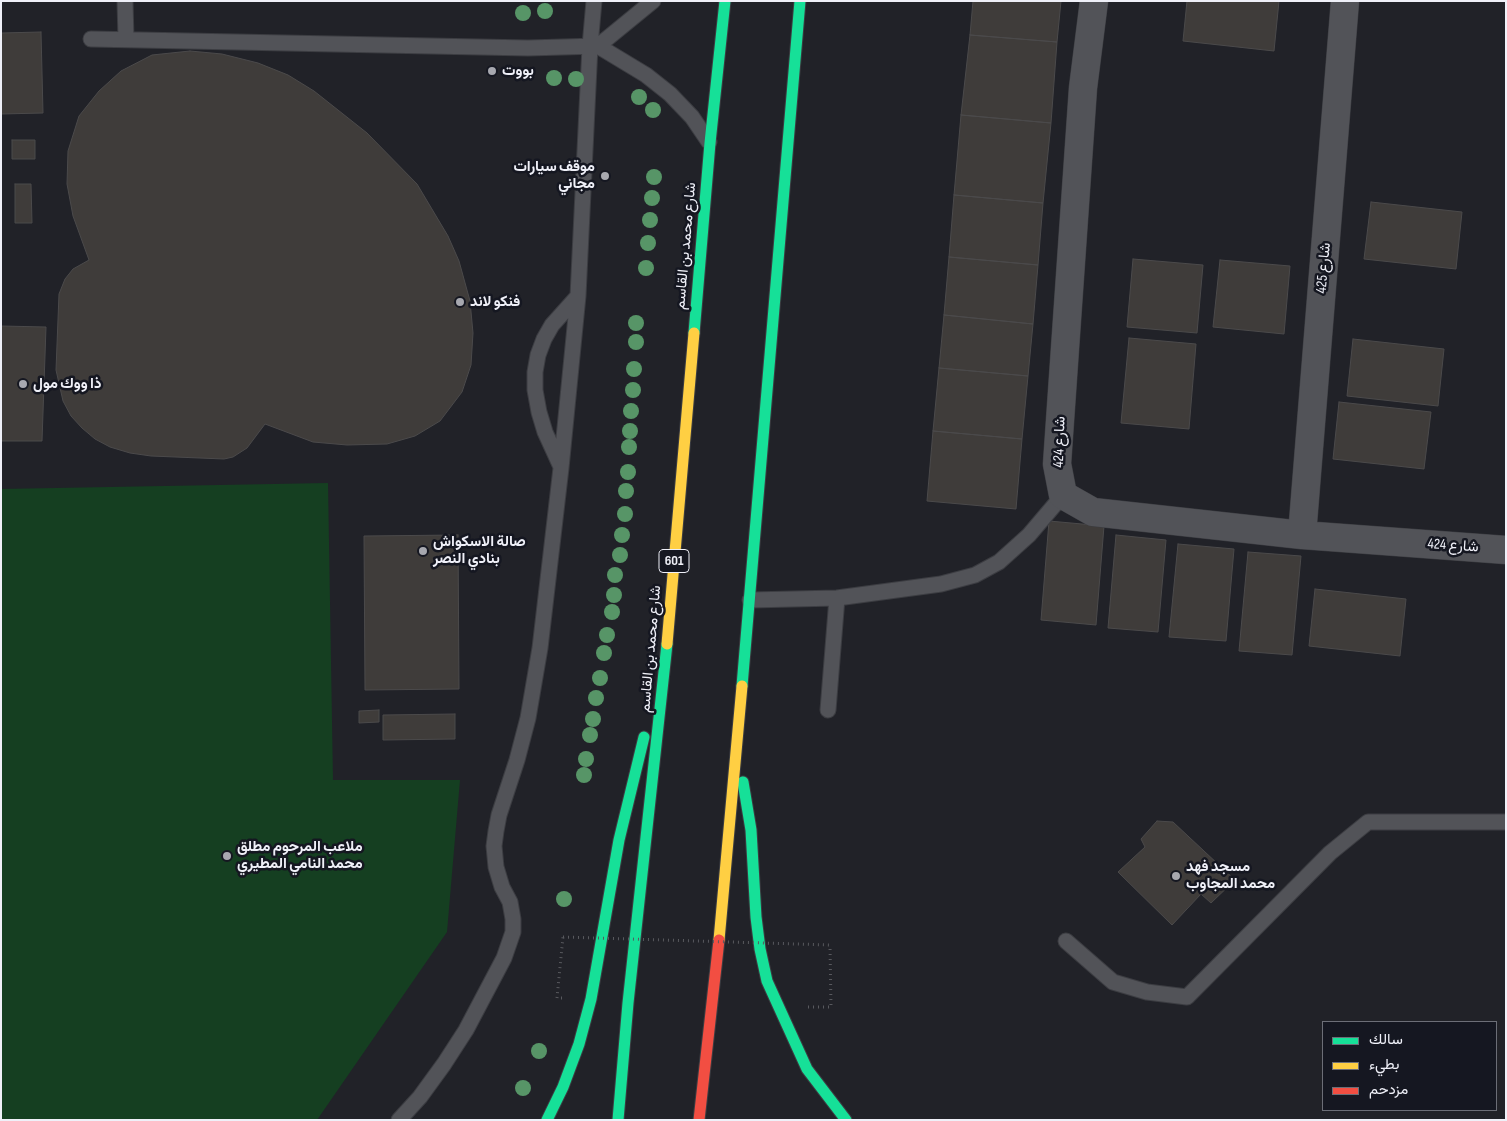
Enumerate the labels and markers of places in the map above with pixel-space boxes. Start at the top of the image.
place label: بووت [502,62,534,80]
marker: بووت [486,65,498,77]
place label: موقف سيارات مجاني [513,158,595,193]
marker: موقف سيارات مجاني [599,170,611,182]
place label: فنكو لاند [470,293,520,311]
marker: فنكو لاند [454,296,466,308]
place label: ذا ووك مول [33,375,101,393]
marker: ذا ووك مول [17,378,29,390]
place label: صالة الاسكواش بنادي النصر [433,533,526,568]
marker: صالة الاسكواش بنادي النصر [417,545,429,557]
place label: ملاعب المرحوم مطلق محمد النامي المطيري [237,838,363,873]
marker: ملاعب المرحوم مطلق محمد النامي المطيري [221,850,233,862]
place label: مسجد فهد محمد المجاوب [1186,858,1275,893]
marker: مسجد فهد محمد المجاوب [1170,870,1182,882]

